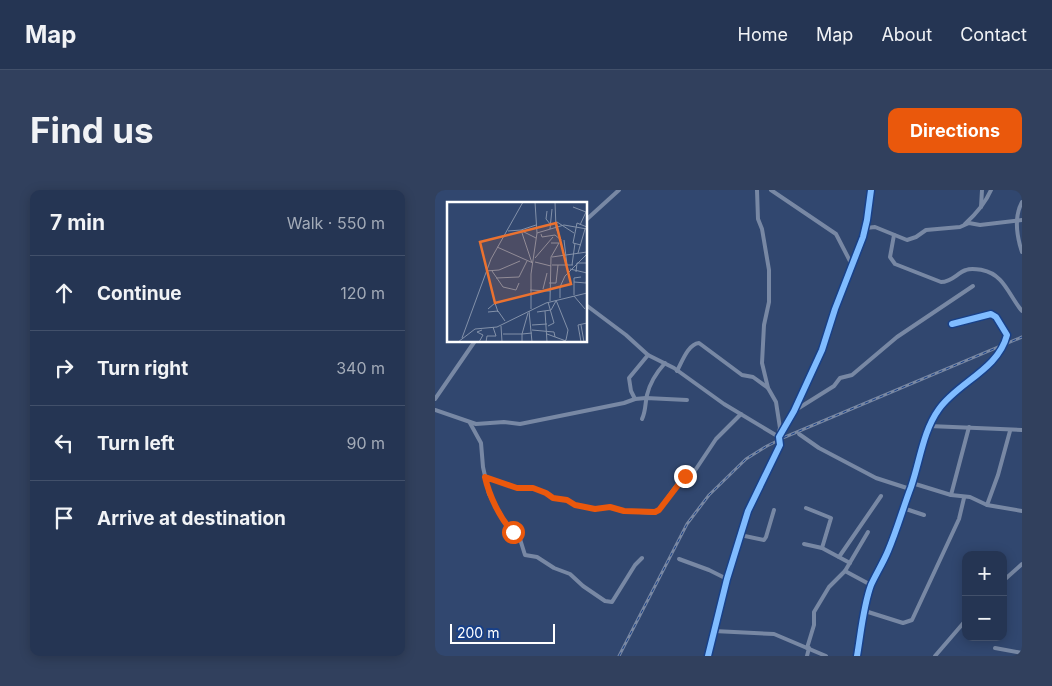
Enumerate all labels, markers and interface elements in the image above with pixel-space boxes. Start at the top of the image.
text: Map [25,20,76,49]
text: Home [738,24,788,45]
text: Map [816,24,853,45]
text: About [881,24,932,45]
text: Contact [960,24,1027,45]
button: Directions [888,108,1022,153]
text: Find us [30,109,154,151]
inset map [447,202,587,342]
text: 7 min [50,210,105,235]
text: Walk · 550 m [287,213,385,233]
icon: ahead [50,279,78,307]
text: Continue [97,282,182,305]
text: 120 m [340,283,385,303]
icon: right [50,354,78,382]
text: Turn right [97,357,188,380]
text: 340 m [336,358,385,378]
icon: left [50,429,78,457]
text: Turn left [97,432,175,455]
text: 90 m [346,433,385,453]
route end [674,465,697,488]
icon: arrive [50,504,78,532]
text: Arrive at destination [97,507,286,530]
route start [502,521,525,544]
map controls [962,551,1007,641]
button: + [962,551,1007,596]
button: − [962,596,1007,641]
scale bar [450,621,555,644]
text: 200 m [457,624,499,641]

